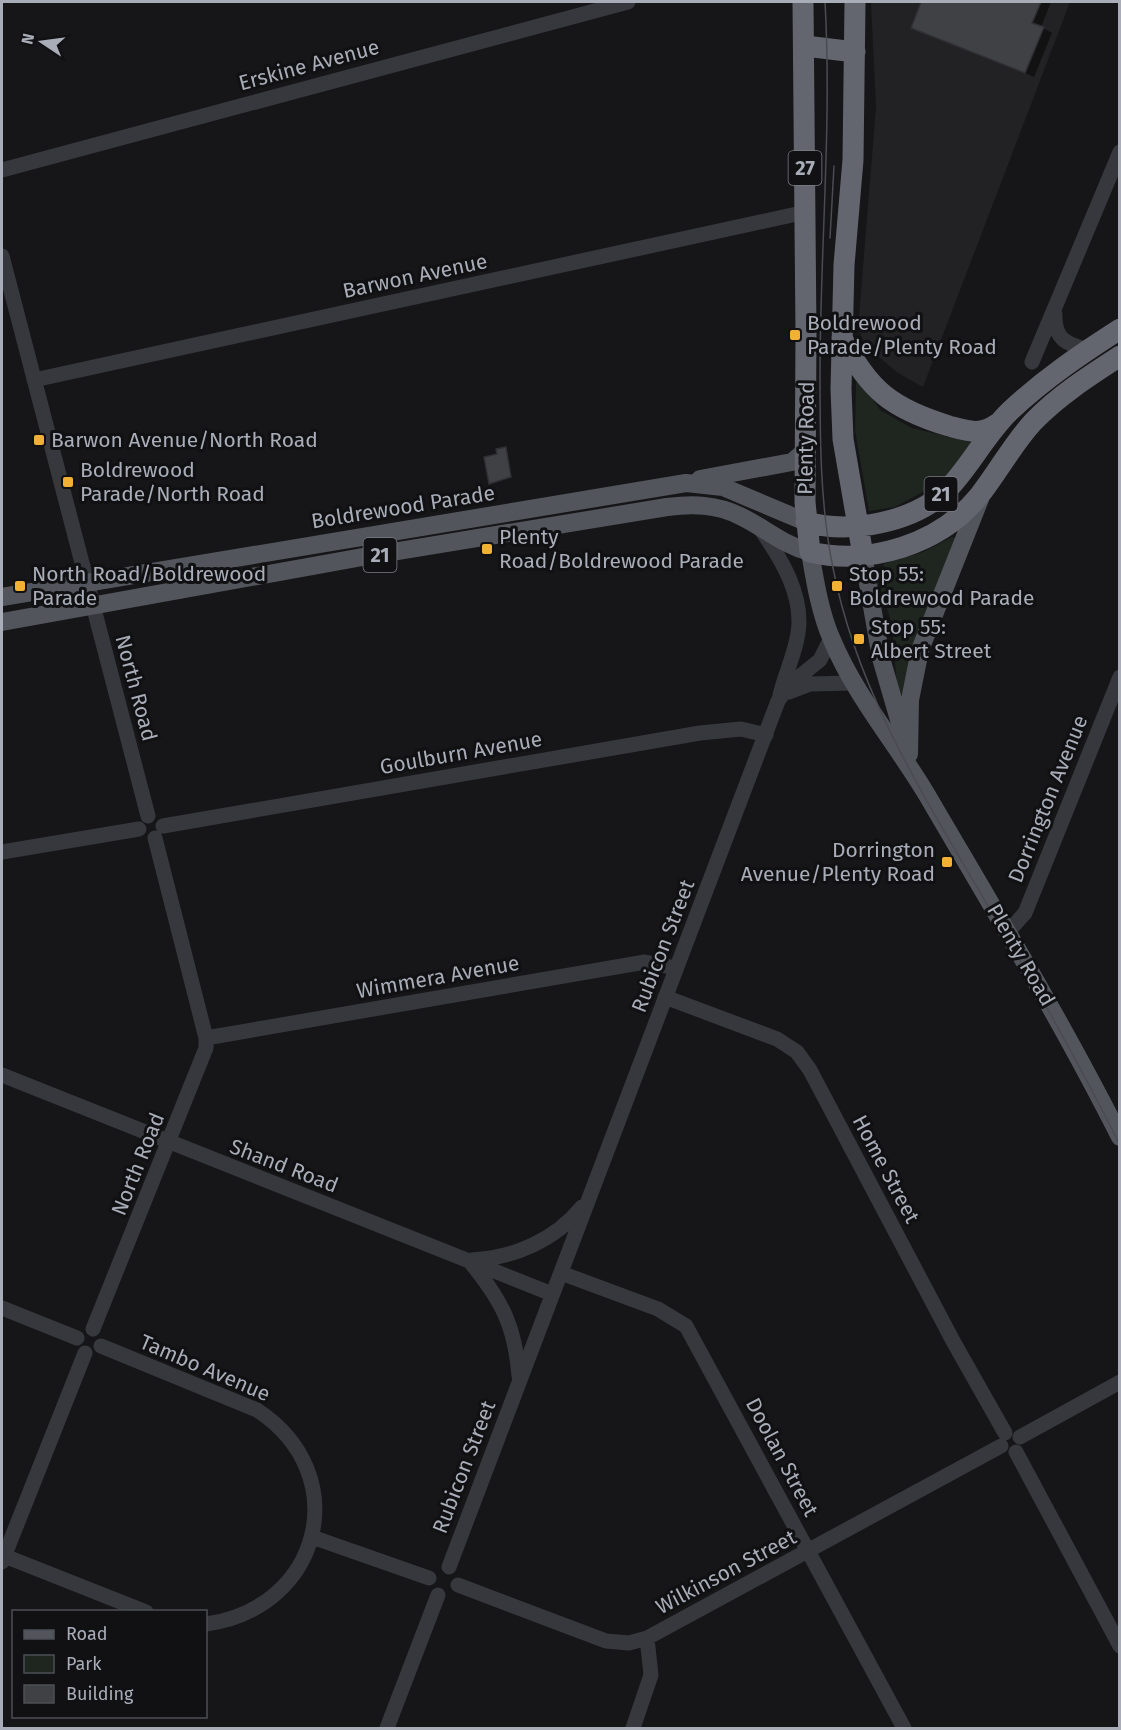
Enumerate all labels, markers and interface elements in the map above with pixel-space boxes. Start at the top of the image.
north arrow [12,12,72,72]
text: N [17,31,38,46]
street label: Erskine Avenue [236,34,382,96]
road number: 27 [788,151,822,185]
street label: Barwon Avenue [340,248,490,304]
place label: Boldrewood Parade/Plenty Road [807,310,997,360]
marker: Boldrewood Parade/Plenty Road [788,328,802,342]
street label: Plenty Road [792,381,820,495]
place label: Barwon Avenue/North Road [51,427,318,453]
marker: Barwon Avenue/North Road [32,433,46,447]
place label: Boldrewood Parade/North Road [80,457,265,507]
marker: Boldrewood Parade/North Road [61,475,75,489]
road number: 21 [924,477,958,511]
street label: Boldrewood Parade [309,480,497,534]
place label: Plenty Road/Boldrewood Parade [499,524,744,574]
road number: 21 [364,538,397,572]
marker: Plenty Road/Boldrewood Parade [480,542,494,556]
place label: North Road/Boldrewood Parade [32,561,266,611]
place label: Stop 55: Boldrewood Parade [849,561,1035,611]
marker: North Road/Boldrewood Parade [13,579,27,593]
marker: Stop 55: Boldrewood Parade [830,579,844,593]
place label: Stop 55: Albert Street [871,614,992,664]
street label: North Road [109,632,163,744]
marker: Stop 55: Albert Street [852,632,866,646]
street label: Dorrington Avenue [1003,711,1093,887]
street label: Goulburn Avenue [378,726,544,780]
place label: Dorrington Avenue/Plenty Road [741,837,935,887]
marker: Dorrington Avenue/Plenty Road [940,855,954,869]
street label: Rubicon Street [626,876,700,1016]
street label: Plenty Road [981,899,1061,1011]
street label: Wimmera Avenue [355,950,521,1004]
street label: North Road [106,1109,170,1219]
street label: Home Street [847,1111,925,1228]
street label: Shand Road [226,1133,342,1199]
street label: Tambo Avenue [136,1329,274,1407]
street label: Doolan Street [740,1393,824,1521]
street label: Rubicon Street [427,1397,501,1537]
street label: Wilkinson Street [651,1524,801,1620]
legend [12,1610,207,1718]
text: Road [66,1623,108,1645]
text: Park [66,1653,102,1675]
text: Building [66,1683,134,1705]

